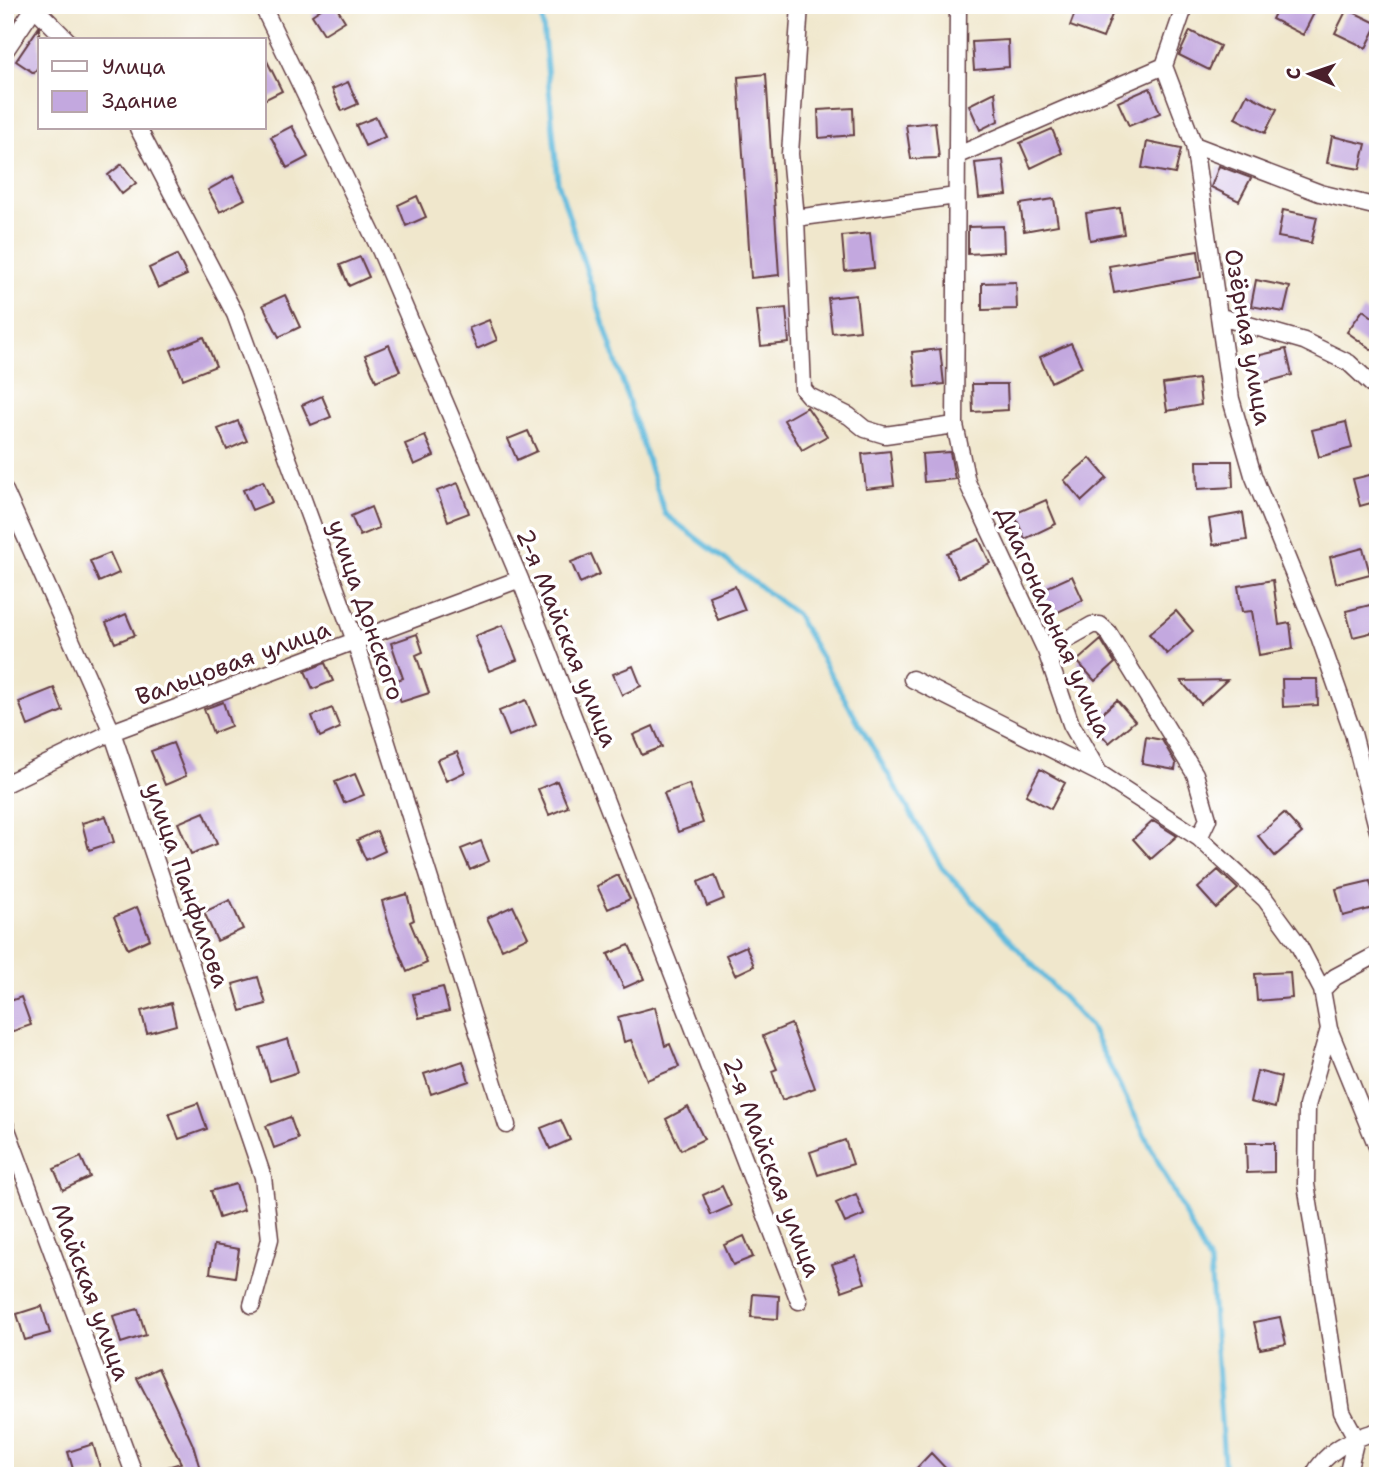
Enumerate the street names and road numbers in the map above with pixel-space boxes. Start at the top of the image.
street label: Озёрная улица [1217,246,1279,428]
street label: Диагональная улица [989,502,1119,743]
street label: улица Донского [320,515,412,705]
street label: 2-я Майская улица [509,524,625,752]
street label: Вальцовая улица [131,613,335,713]
street label: улица Панфилова [137,778,237,992]
street label: 2-я Майская улица [715,1053,829,1281]
street label: Майская улица [44,1199,138,1385]

